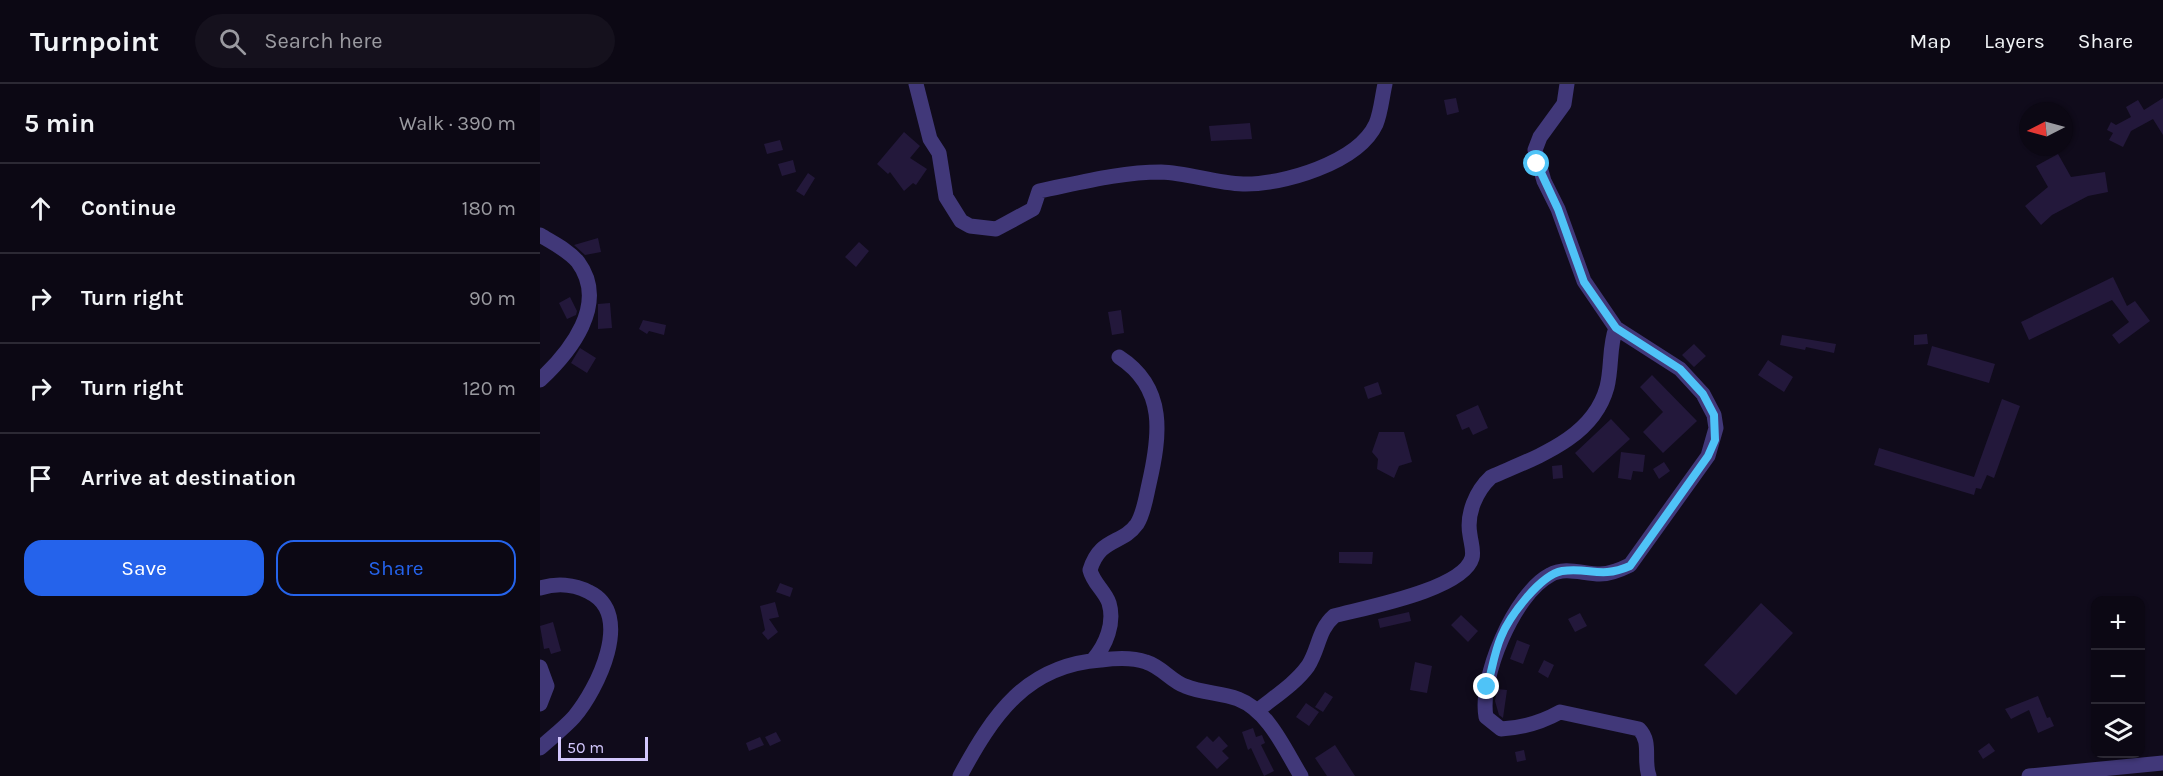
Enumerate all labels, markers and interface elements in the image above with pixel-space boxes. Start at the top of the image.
search box [195,14,615,68]
text: Turnpoint [30,25,159,58]
icon: search [216,25,249,58]
text: Search here [264,28,383,54]
text: Map [1909,29,1951,53]
text: Layers [1984,29,2045,53]
text: Share [2078,29,2133,53]
north arrow [2019,102,2073,156]
text: 5 min [24,108,95,139]
text: Walk · 390 m [399,112,516,135]
route start [1523,150,1549,176]
icon: ahead [24,192,57,225]
text: Continue [81,195,176,221]
text: 180 m [462,197,516,220]
icon: right [24,282,57,315]
text: Turn right [81,285,184,311]
text: 90 m [469,287,516,310]
icon: right [24,372,57,405]
text: Turn right [81,375,184,401]
text: 120 m [462,377,516,400]
icon: arrive [24,462,57,495]
text: Arrive at destination [81,465,296,491]
button: Save [24,540,264,596]
button: Share [276,540,516,596]
map controls [2091,596,2145,758]
button: + [2091,596,2145,650]
button: − [2091,650,2145,704]
route end [1473,673,1499,699]
button: layers [2091,704,2145,758]
scale bar [558,734,648,762]
text: 50 m [567,738,604,757]

